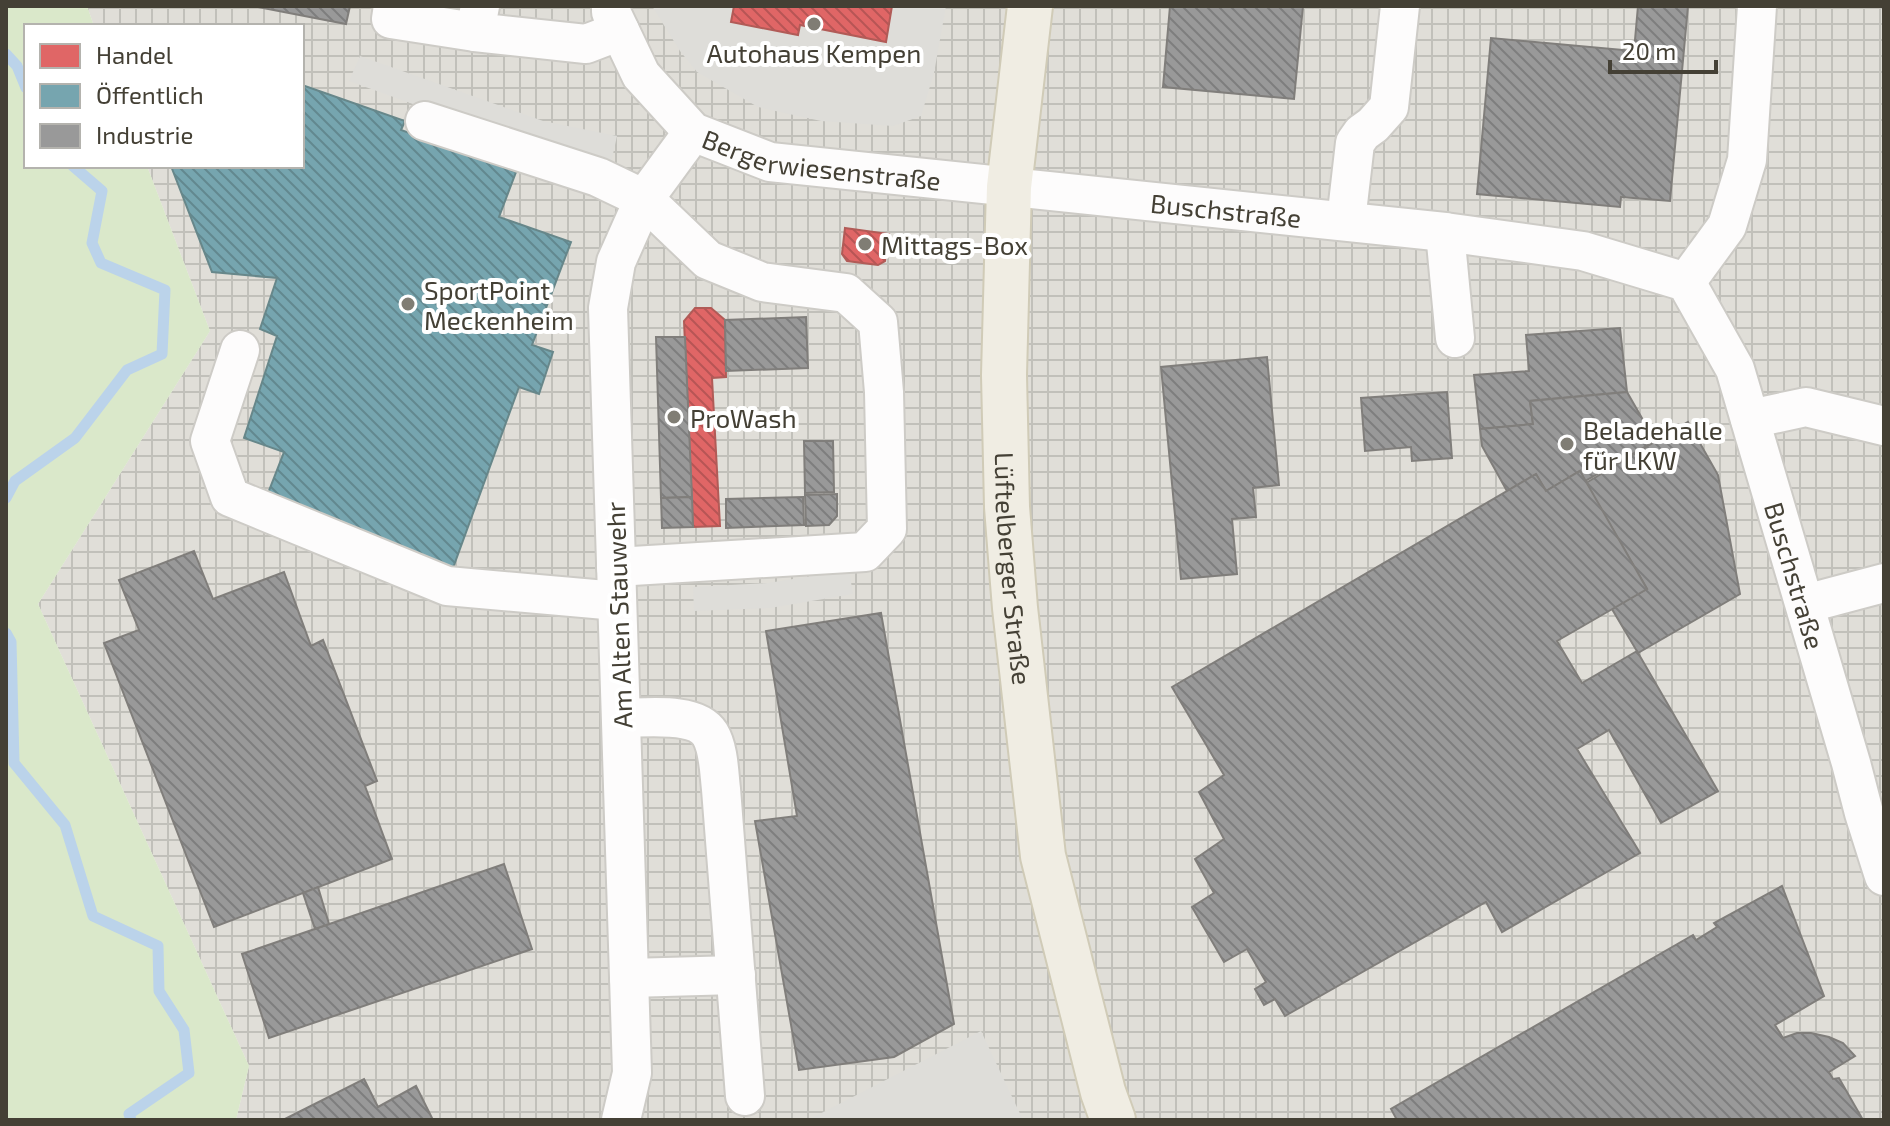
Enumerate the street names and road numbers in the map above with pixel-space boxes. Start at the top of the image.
street label: Bergerwiesenstraße [698,122,942,195]
street label: Buschstraße [1149,186,1303,233]
street label: Lüftelberger Straße [990,452,1039,686]
street label: Buschstraße [1760,498,1832,652]
street label: Am Alten Stauwehr [599,501,637,729]

